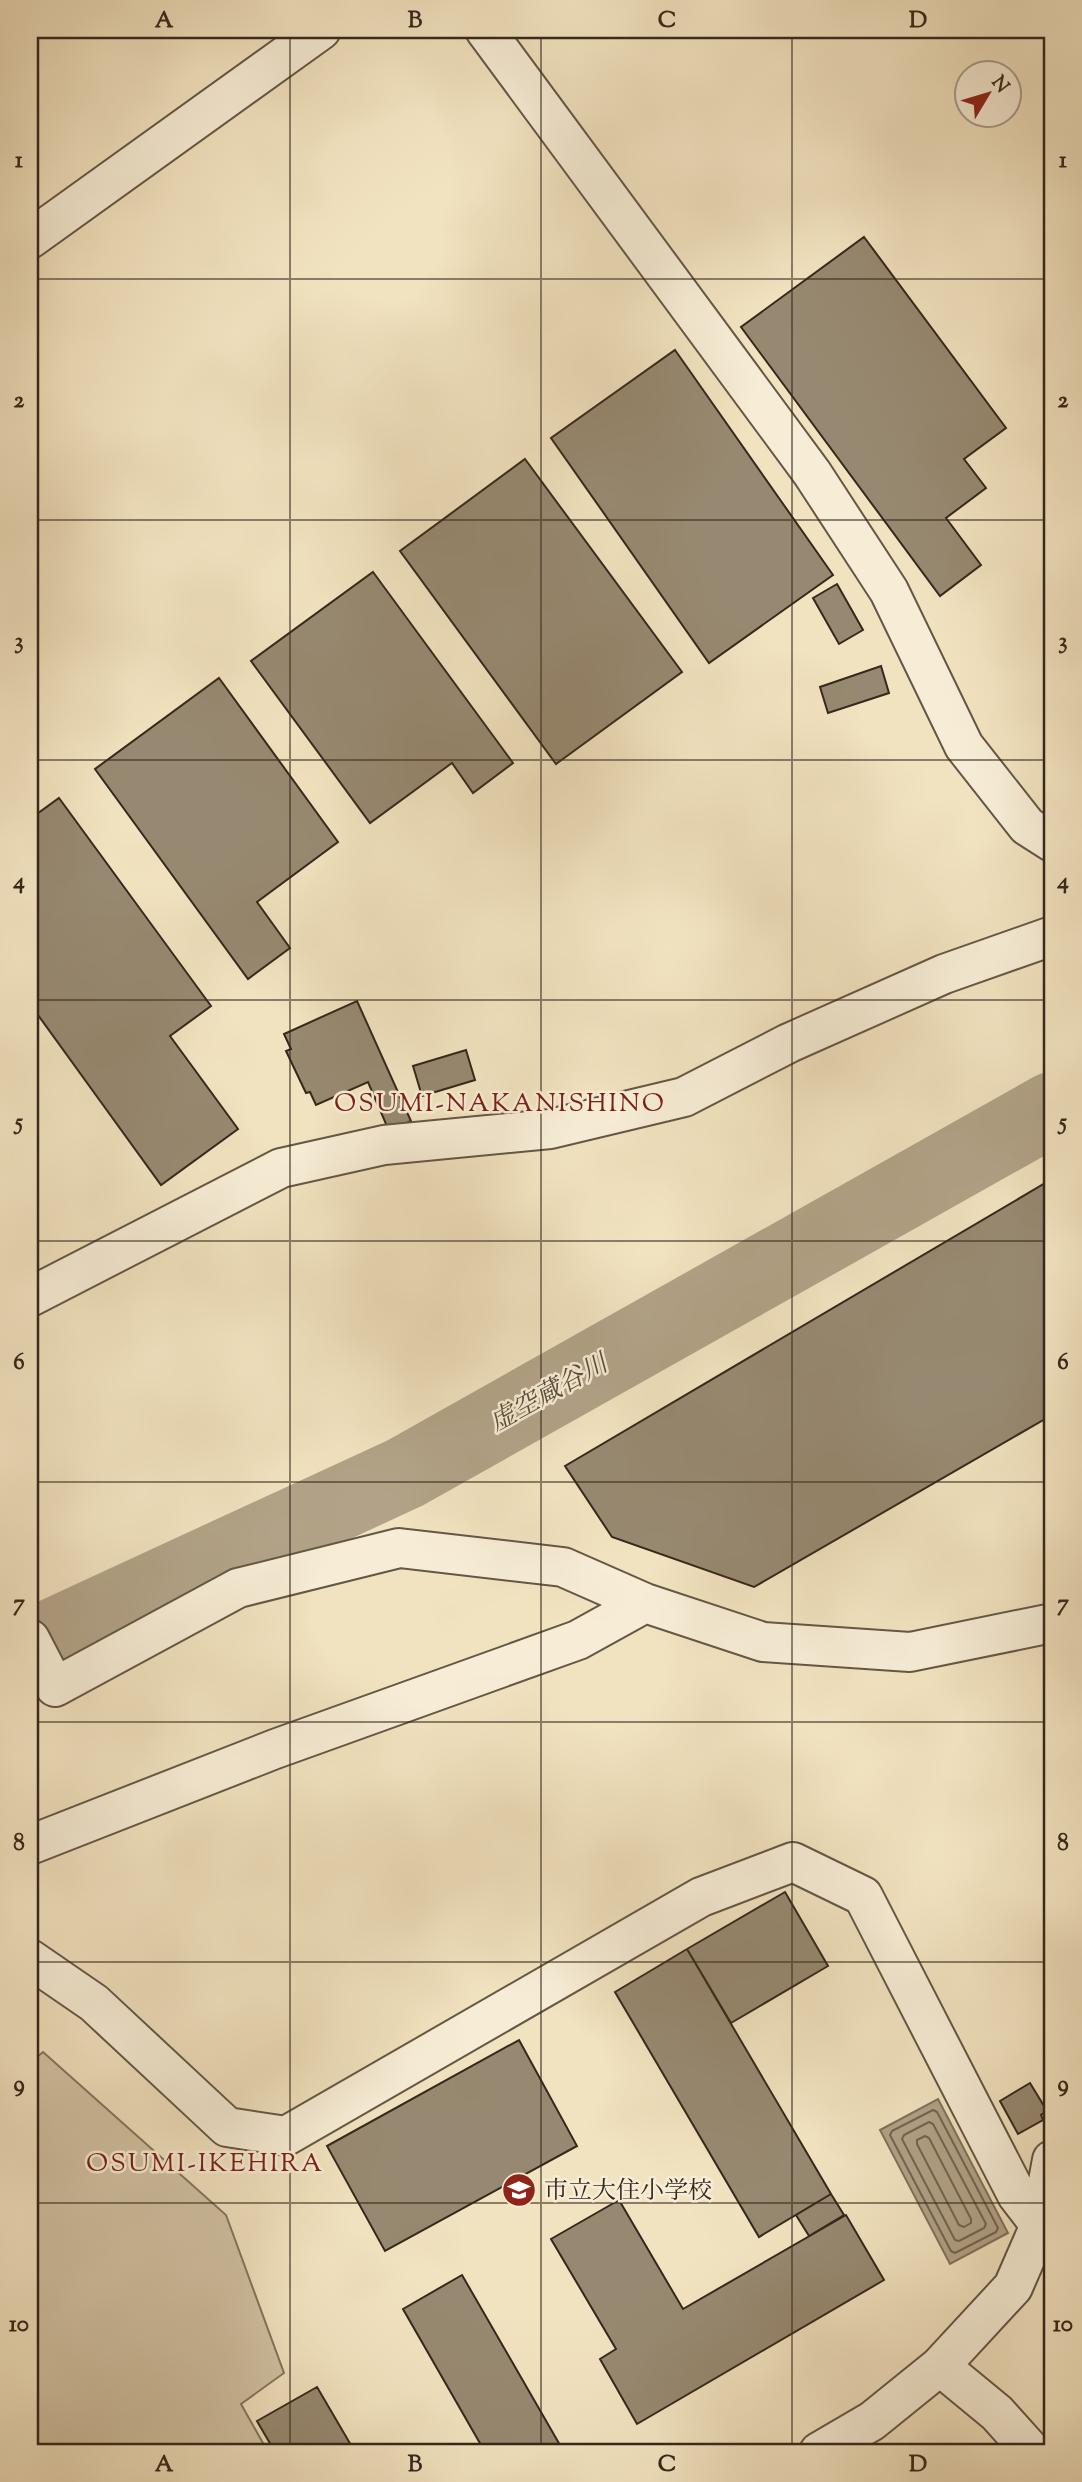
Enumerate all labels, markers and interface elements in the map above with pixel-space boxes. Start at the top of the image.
text: A [155,5,174,38]
text: B [408,5,423,38]
text: C [658,5,676,38]
text: D [909,5,927,38]
north arrow [953,60,1023,130]
text: N [984,71,1015,99]
text: 1 [15,145,23,178]
text: 1 [1059,145,1067,178]
text: 2 [14,385,25,418]
text: 2 [1058,385,1069,418]
text: 3 [14,626,24,659]
text: 3 [1058,626,1068,659]
text: 4 [12,866,25,899]
text: 4 [1056,866,1069,899]
district label: OSUMI-NAKANISHINO [334,1086,666,1123]
text: 5 [13,1107,23,1140]
text: 5 [1057,1107,1067,1140]
water label: 虚空蔵谷川 [483,1345,618,1442]
text: 6 [13,1347,25,1380]
text: 6 [1057,1347,1069,1380]
text: 7 [13,1588,25,1621]
text: 7 [1057,1588,1069,1621]
text: 8 [13,1828,25,1861]
text: 8 [1057,1828,1069,1861]
text: 9 [13,2069,25,2102]
text: 9 [1057,2069,1069,2102]
district label: OSUMI-IKEHIRA [86,2146,324,2183]
school or university icon: 市立大住小学校 [500,2171,538,2209]
place label: 市立大住小学校 [544,2175,712,2209]
text: 10 [9,2309,29,2342]
text: 10 [1053,2309,1073,2342]
text: A [155,2449,174,2482]
text: B [408,2449,423,2482]
text: C [658,2449,676,2482]
text: D [909,2449,927,2482]

